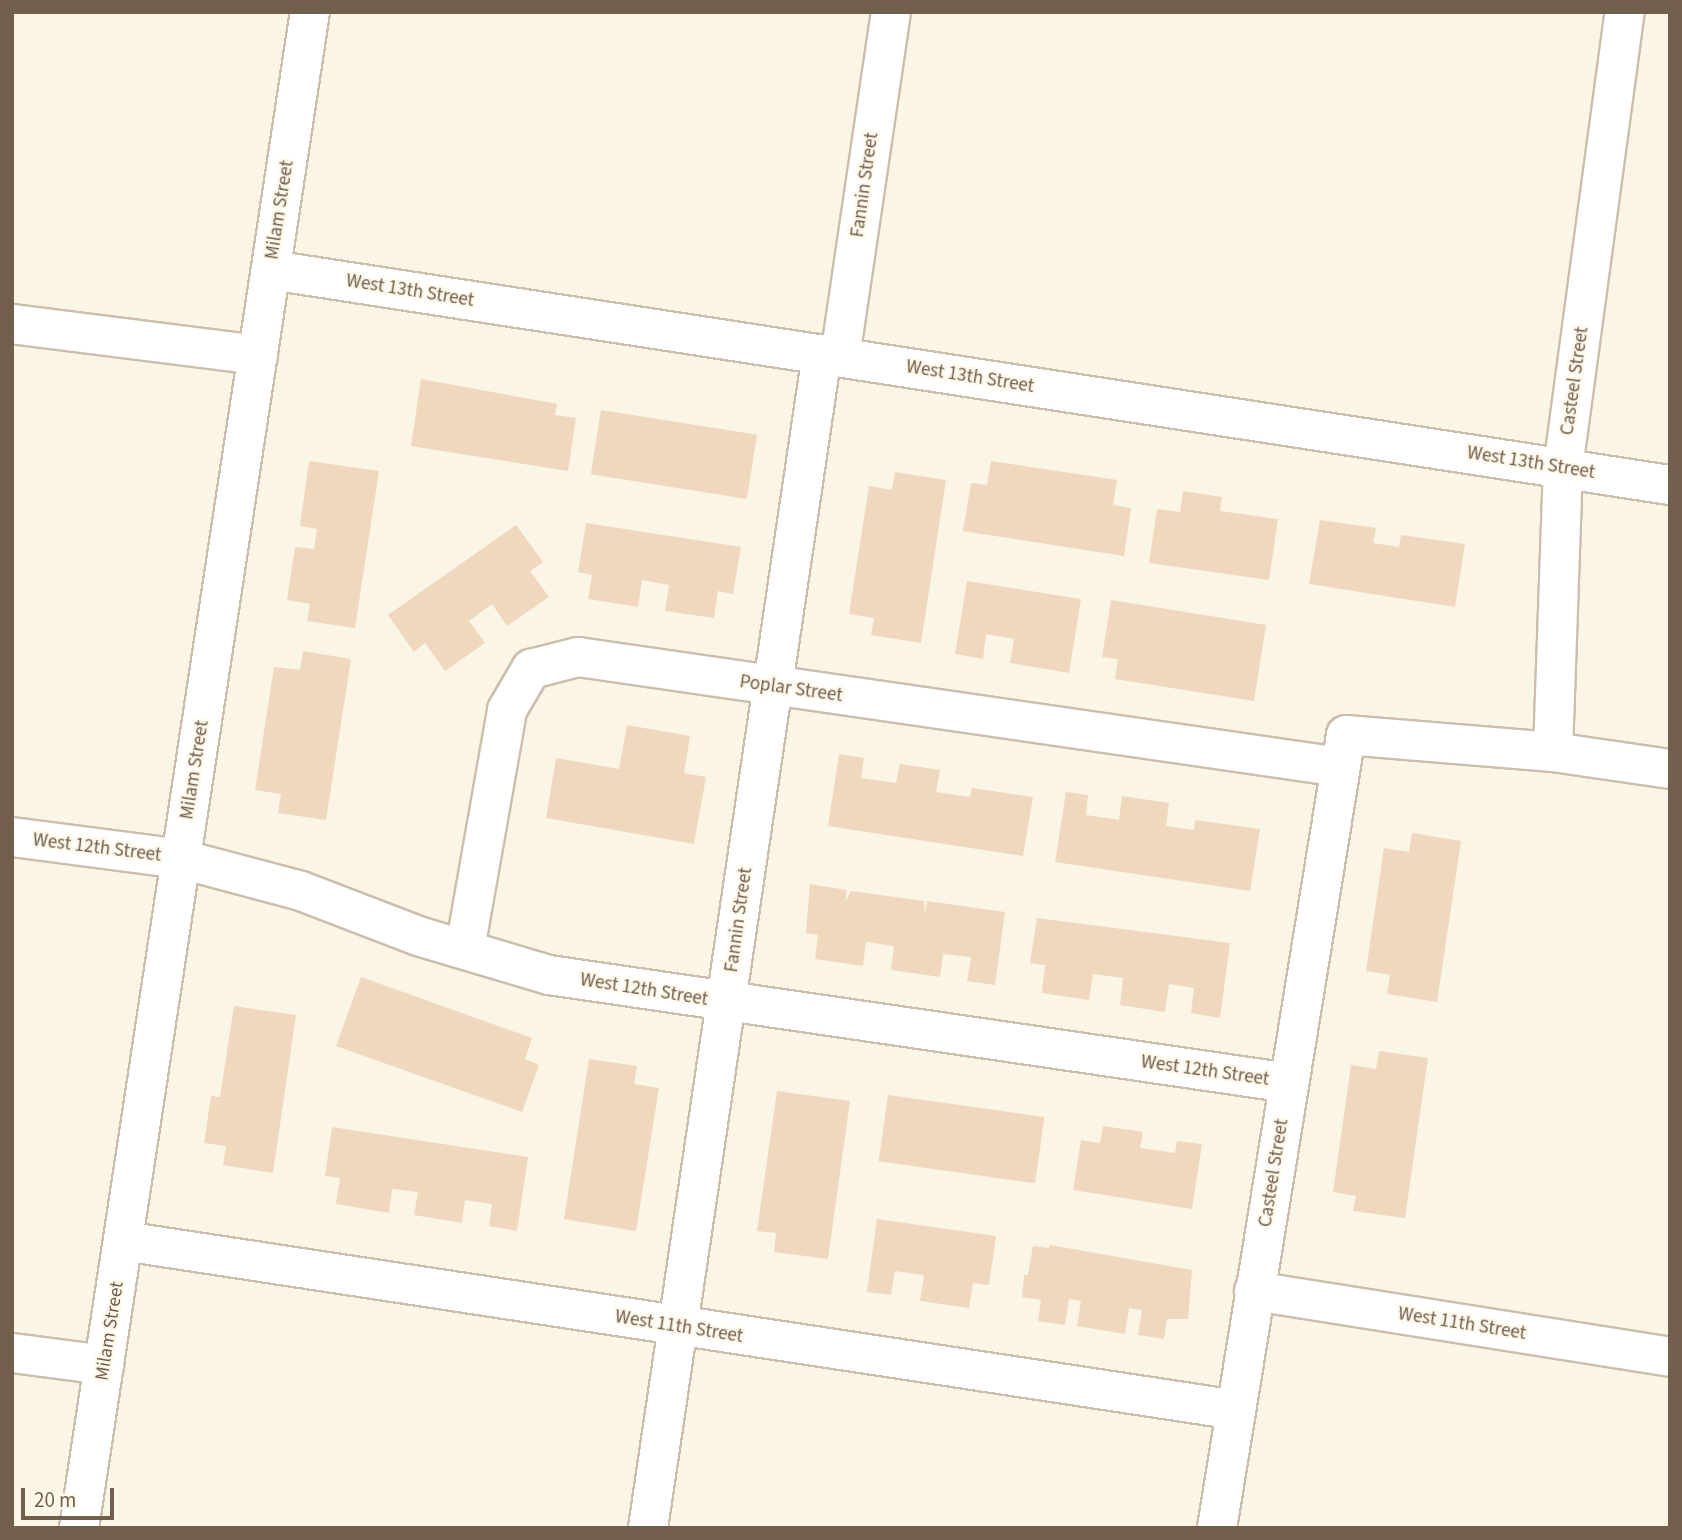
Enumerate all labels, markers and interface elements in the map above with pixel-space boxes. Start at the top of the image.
street label: Fannin Street [846,131,884,239]
street label: Milam Street [261,159,299,261]
street label: West 13th Street [344,270,476,312]
street label: Casteel Street [1556,325,1594,437]
street label: West 13th Street [904,356,1036,398]
street label: West 13th Street [1465,442,1597,484]
street label: Poplar Street [738,671,844,707]
street label: Milam Street [176,719,214,821]
street label: West 12th Street [31,829,163,867]
street label: Fannin Street [720,866,758,974]
street label: West 12th Street [578,969,710,1011]
street label: West 12th Street [1139,1051,1271,1091]
street label: Casteel Street [1254,1117,1294,1229]
street label: Milam Street [91,1280,129,1382]
street label: West 11th Street [1396,1303,1528,1345]
street label: West 11th Street [613,1306,745,1348]
scale bar [24,1474,117,1518]
text: 20 m [34,1485,76,1515]

